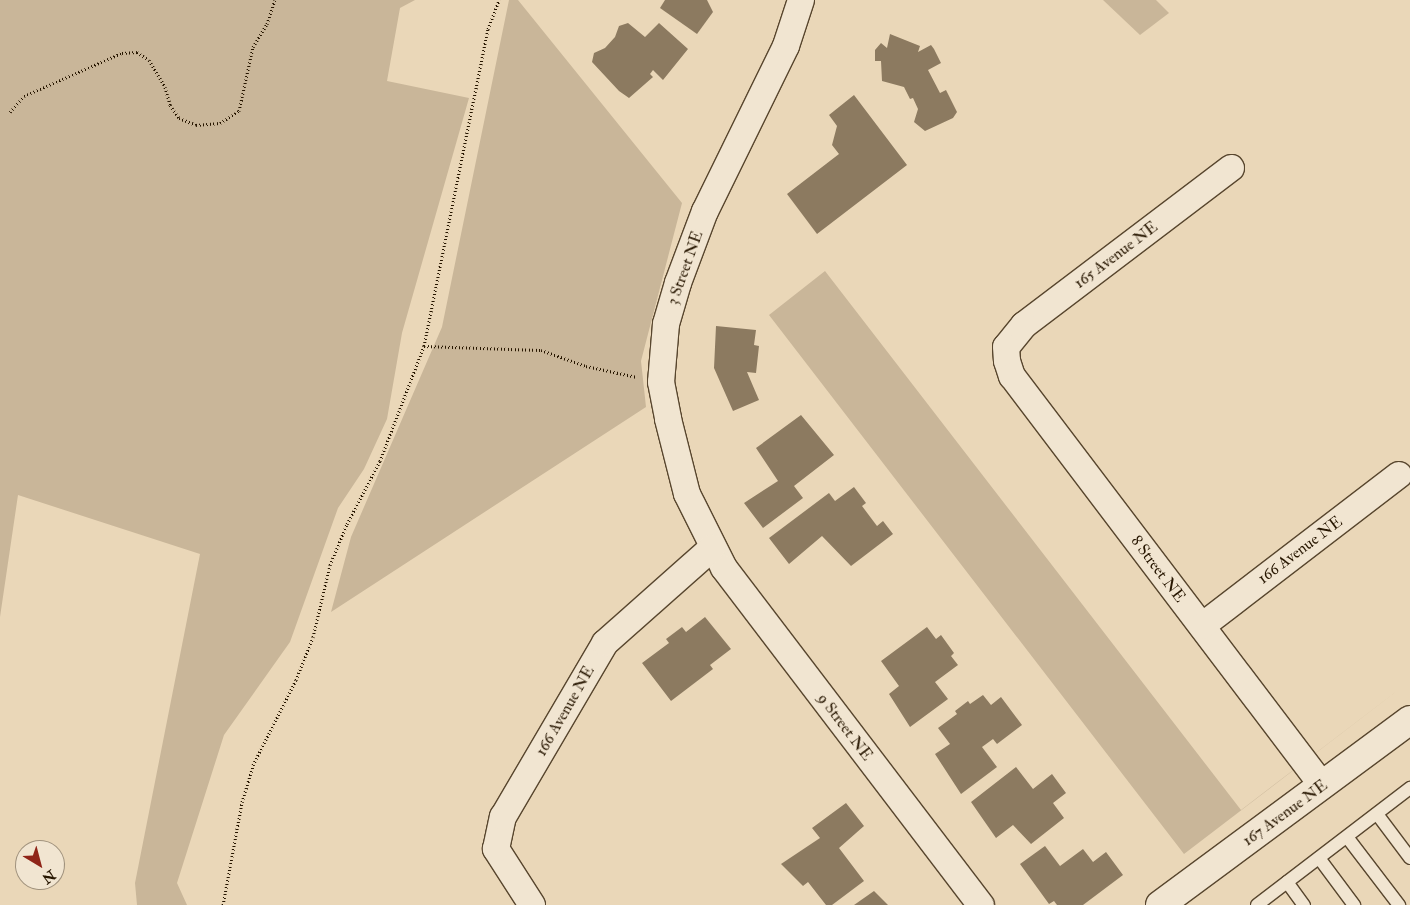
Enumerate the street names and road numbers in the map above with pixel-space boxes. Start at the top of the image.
street label: 165 Avenue NE [1070,217,1162,293]
street label: 3 Street NE [663,228,707,308]
street label: 166 Avenue NE [1254,512,1346,588]
street label: 8 Street NE [1127,532,1189,606]
street label: 166 Avenue NE [532,663,598,759]
street label: 9 Street NE [813,690,877,764]
street label: 167 Avenue NE [1239,776,1331,850]

